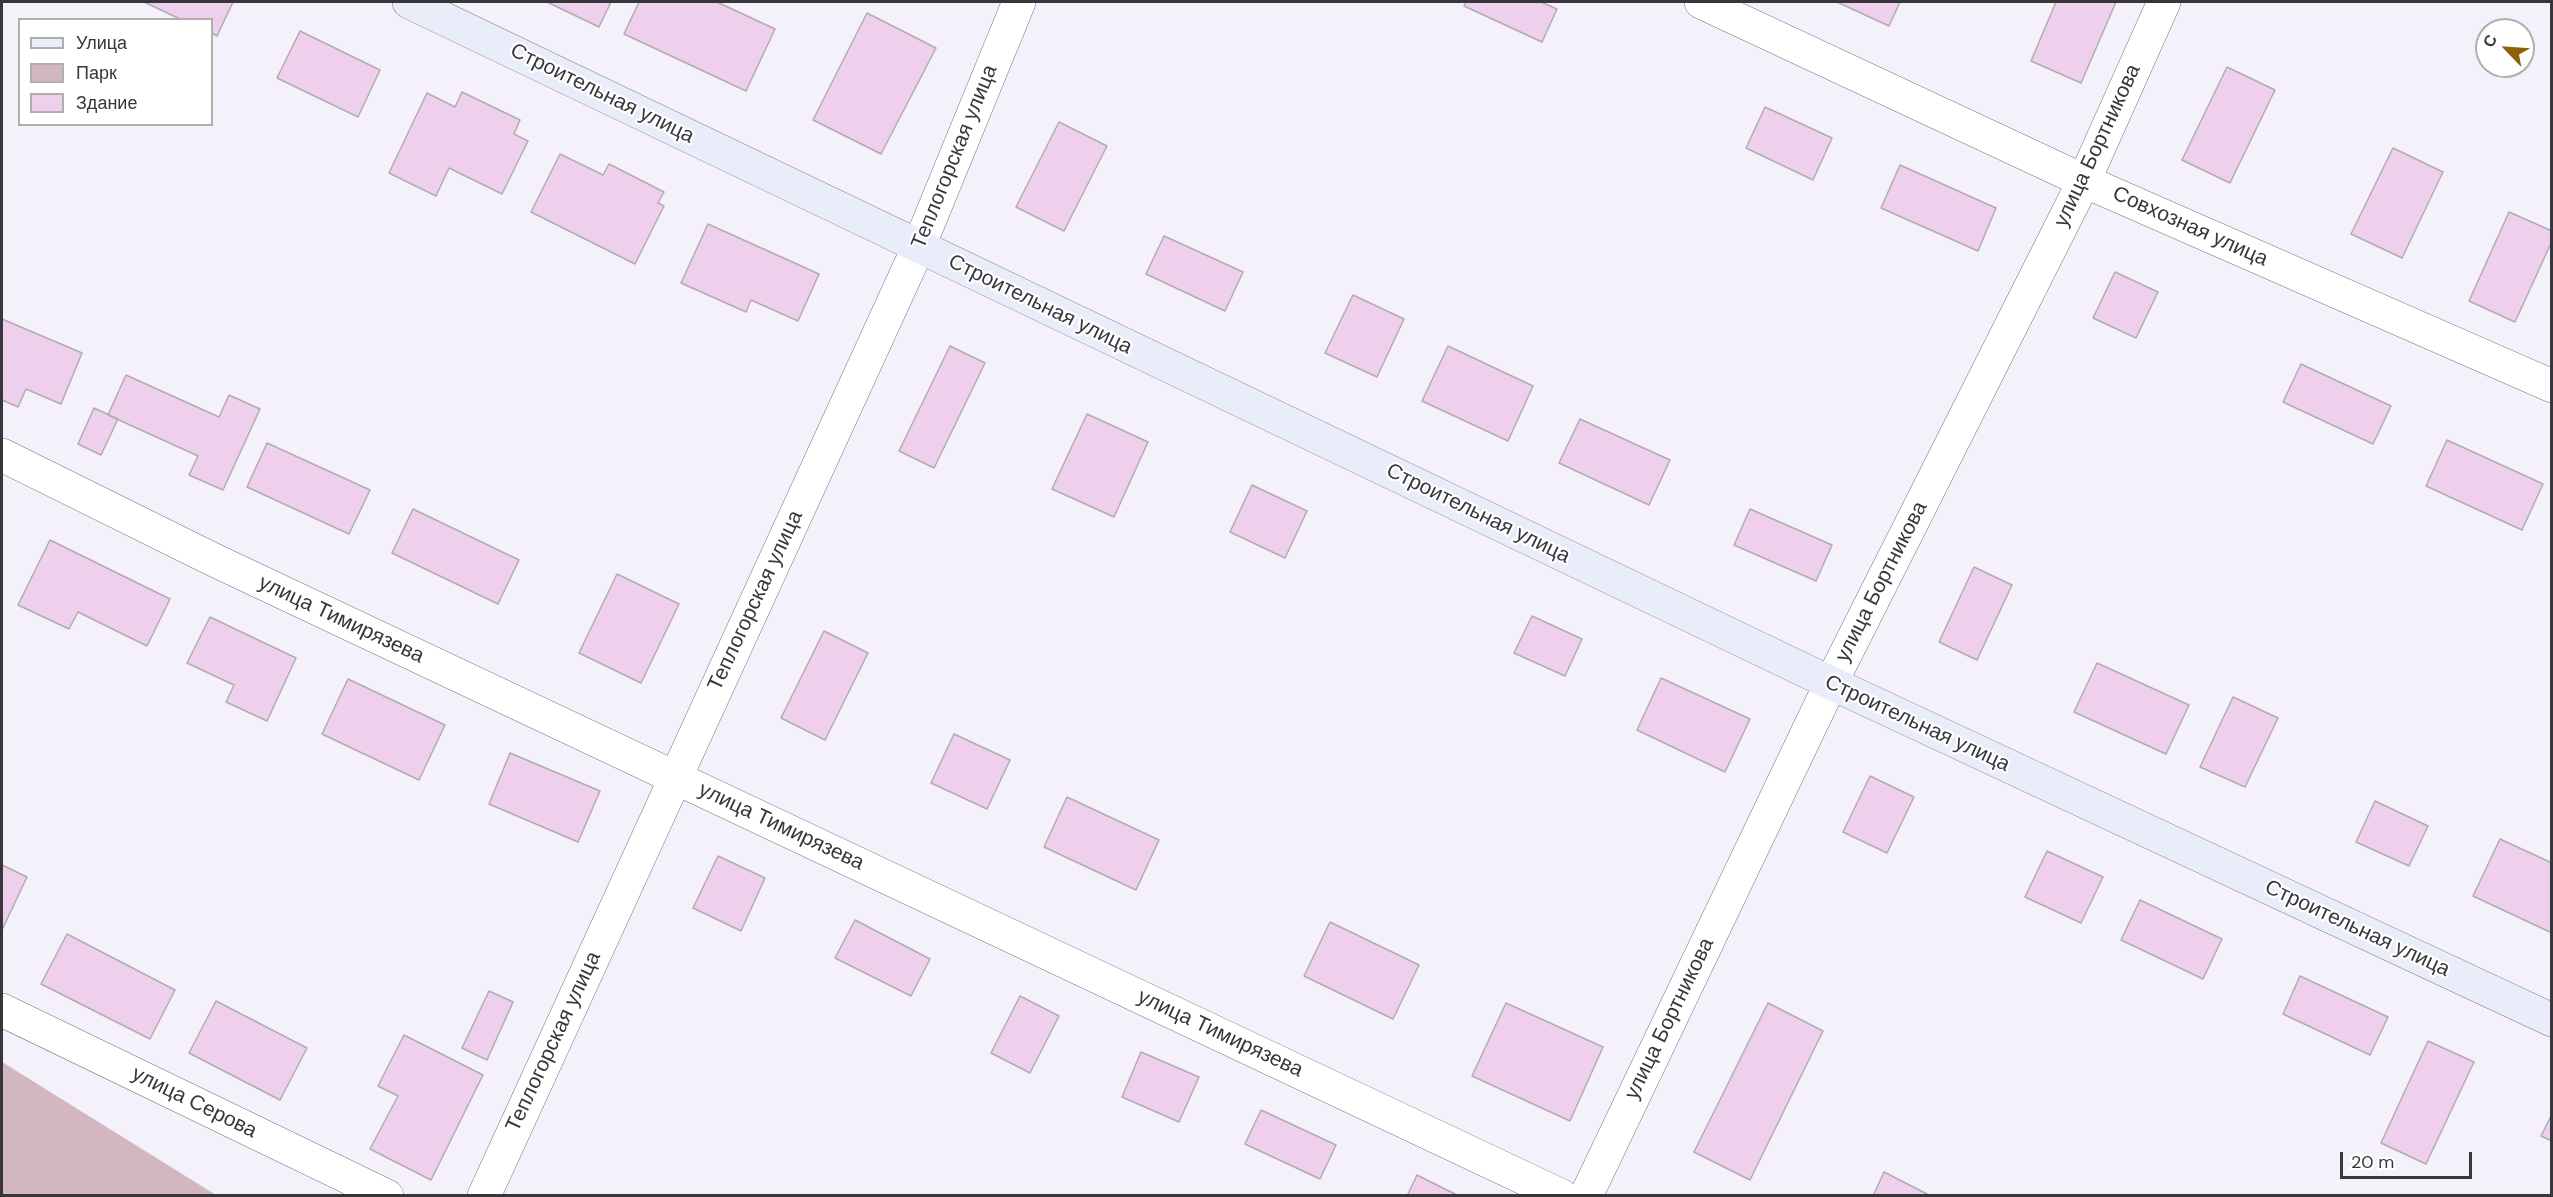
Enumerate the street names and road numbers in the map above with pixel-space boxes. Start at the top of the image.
street label: Строительная улица [506,39,698,149]
street label: Теплогорская улица [907,61,1003,253]
street label: улица Бортникова [2049,61,2147,231]
street label: Совхозная улица [2108,181,2272,273]
street label: Строительная улица [944,250,1136,360]
street label: Строительная улица [1382,459,1574,569]
street label: улица Бортникова [1831,498,1933,666]
street label: Теплогорская улица [703,507,809,695]
street label: улица Тимирязева [254,571,428,669]
street label: Строительная улица [1820,670,2014,778]
street label: улица Тимирязева [694,778,868,876]
street label: Строительная улица [2260,875,2454,983]
street label: улица Бортникова [1620,934,1720,1104]
street label: Теплогорская улица [501,948,607,1136]
street label: улица Тимирязева [1133,985,1307,1083]
street label: улица Серова [127,1062,261,1144]

